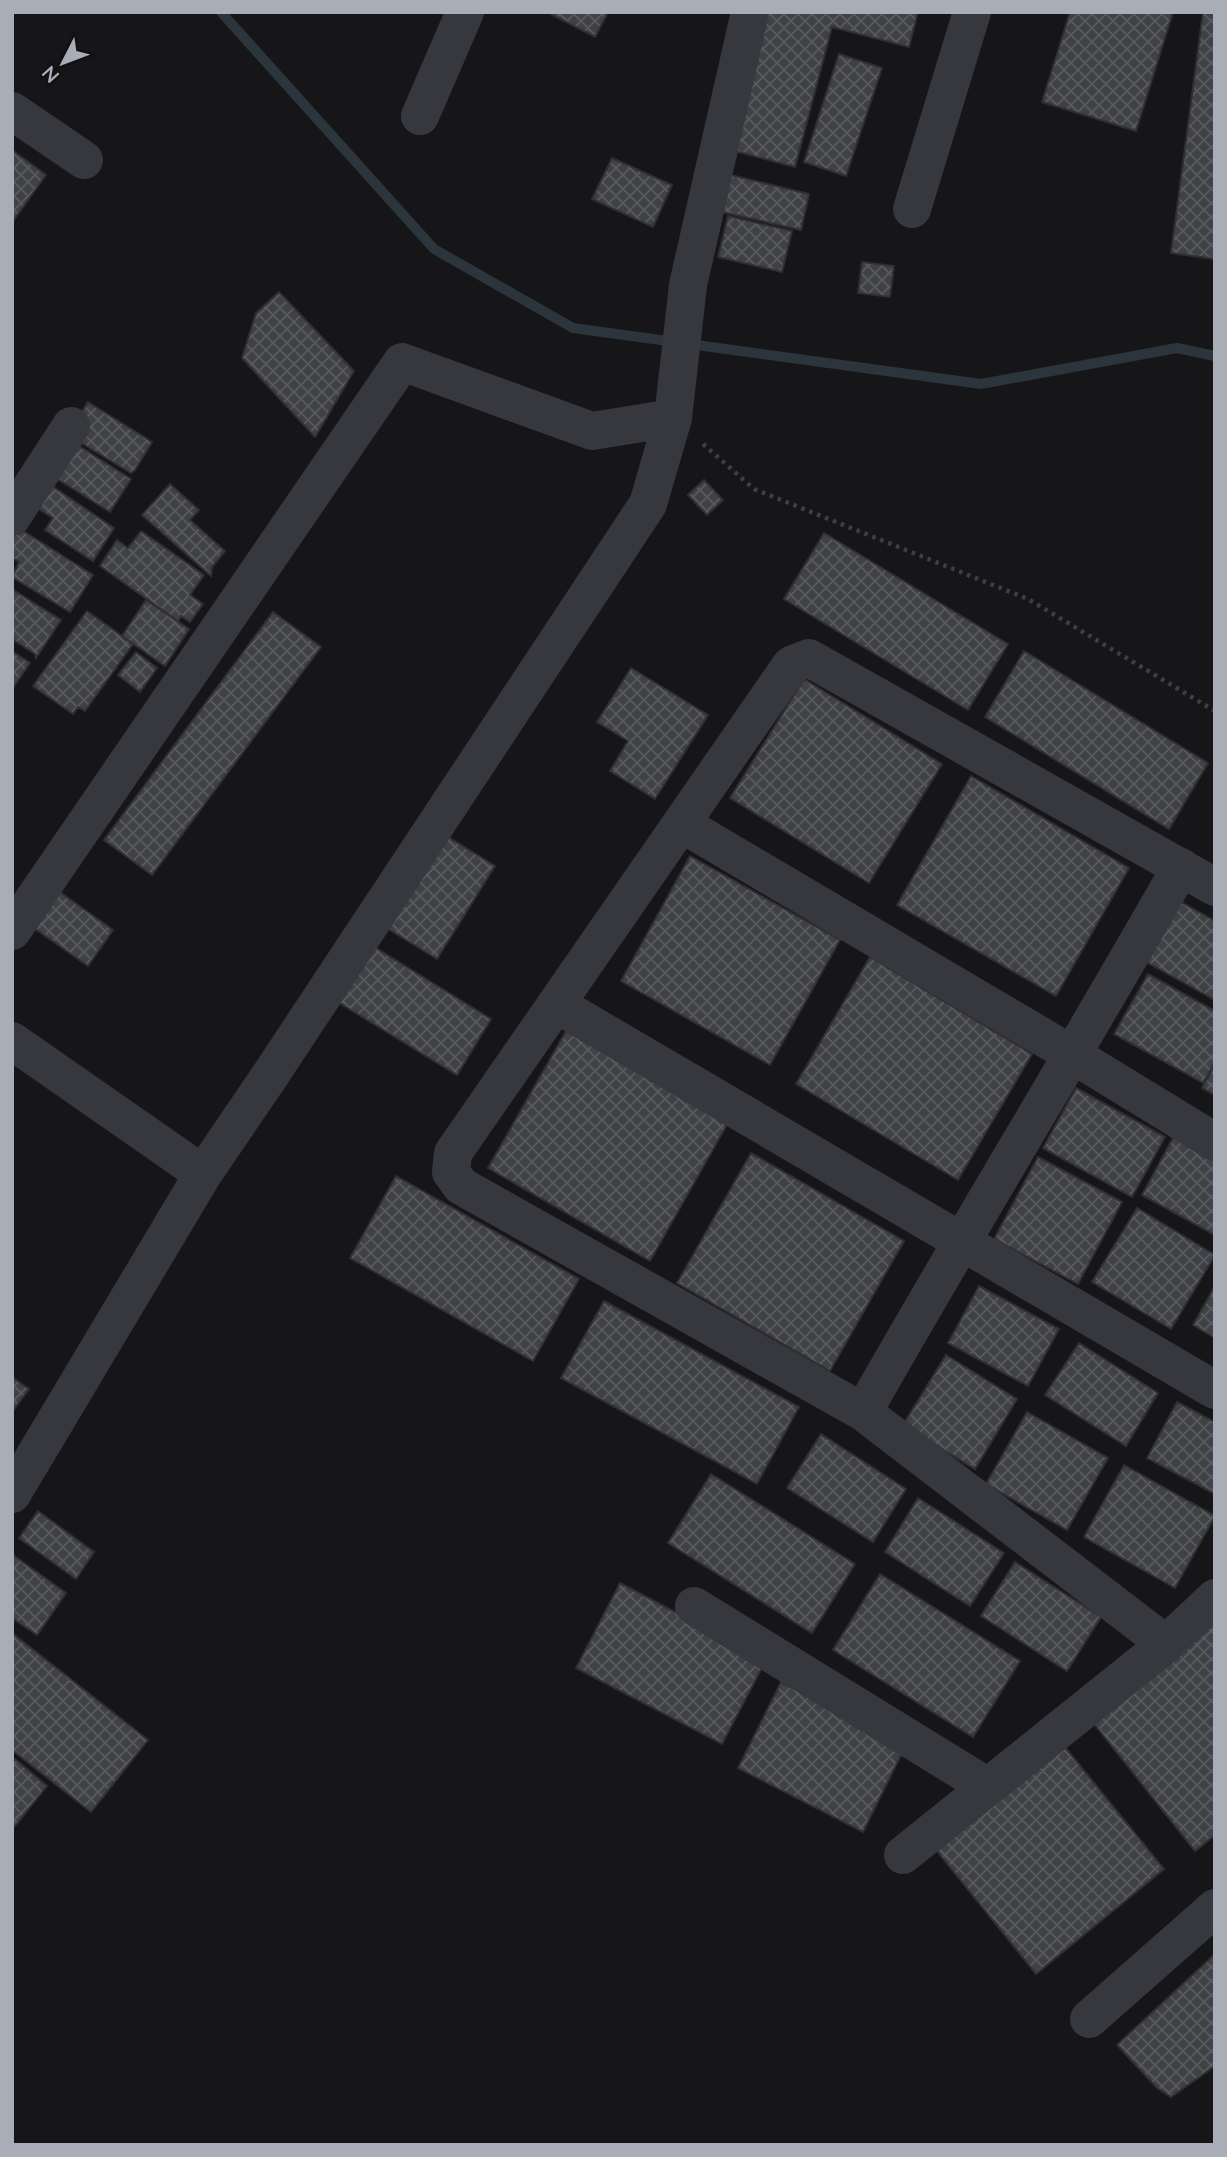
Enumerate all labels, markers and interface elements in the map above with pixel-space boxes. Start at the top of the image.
north arrow [28,28,98,98]
text: N [37,62,63,88]

